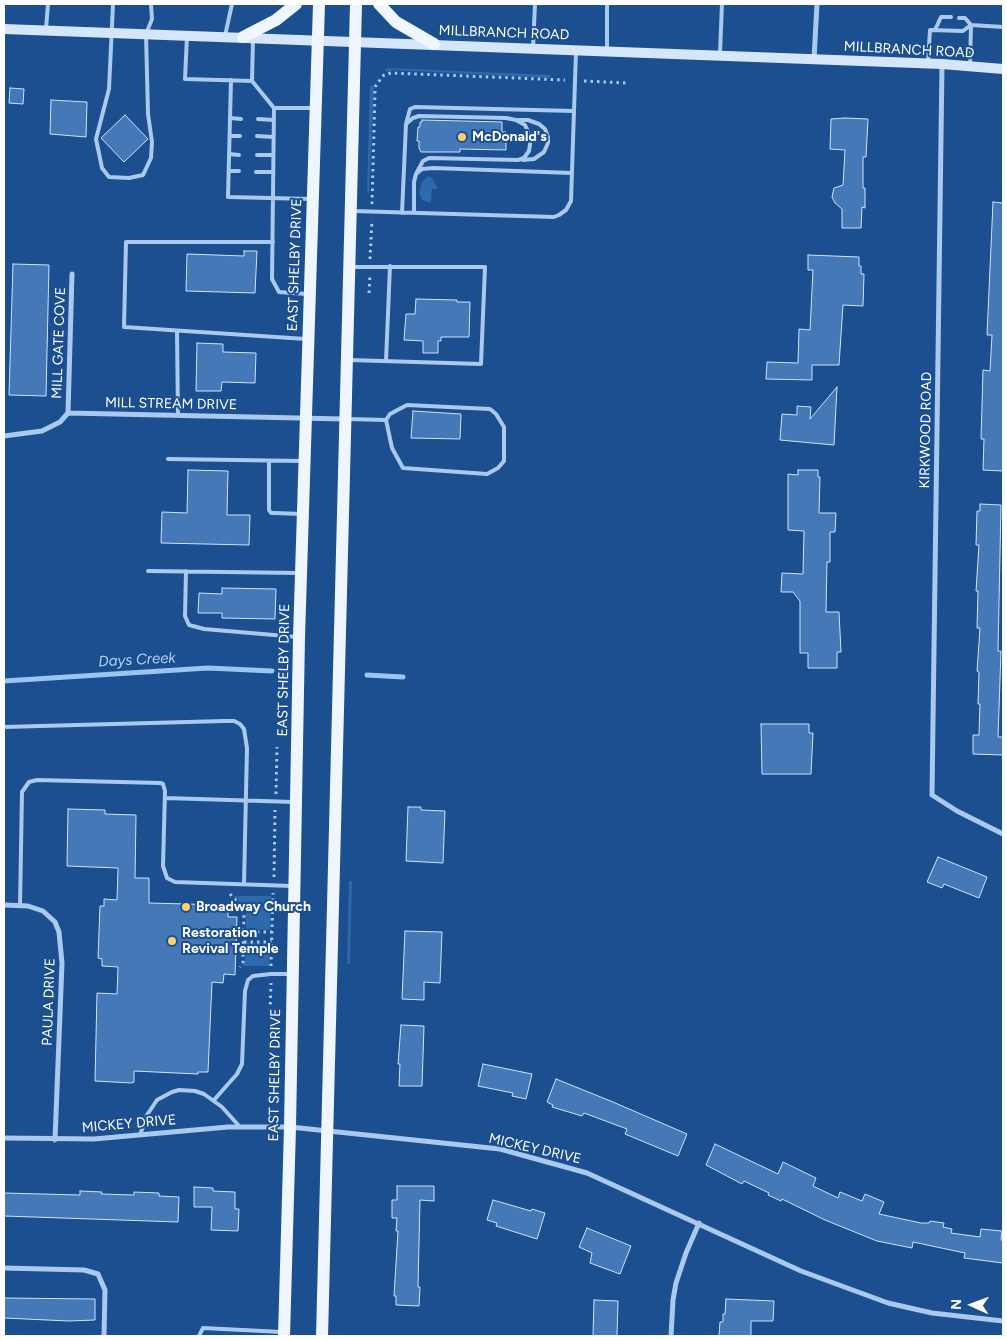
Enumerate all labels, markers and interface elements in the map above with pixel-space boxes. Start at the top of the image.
street label: MILLBRANCH ROAD [438,22,570,44]
street label: MILLBRANCH ROAD [843,38,975,62]
place label: McDonald's [472,129,547,145]
marker: McDonald's [456,131,468,143]
street label: EAST SHELBY DRIVE [284,198,306,332]
street label: MILL GATE COVE [49,287,69,399]
street label: KIRKWOOD ROAD [917,372,935,488]
street label: MILL STREAM DRIVE [105,394,237,414]
street label: EAST SHELBY DRIVE [274,603,294,737]
water label: Days Creek [98,649,176,671]
place label: Broadway Church [196,899,311,915]
marker: Broadway Church [180,901,192,913]
place label: Restoration Revival Temple [182,925,279,958]
marker: Restoration Revival Temple [166,935,178,947]
street label: PAULA DRIVE [39,958,59,1046]
street label: EAST SHELBY DRIVE [265,1008,285,1142]
street label: MICKEY DRIVE [81,1112,177,1136]
street label: MICKEY DRIVE [487,1130,583,1168]
north arrow [947,1280,997,1330]
text: N [948,1299,965,1310]

